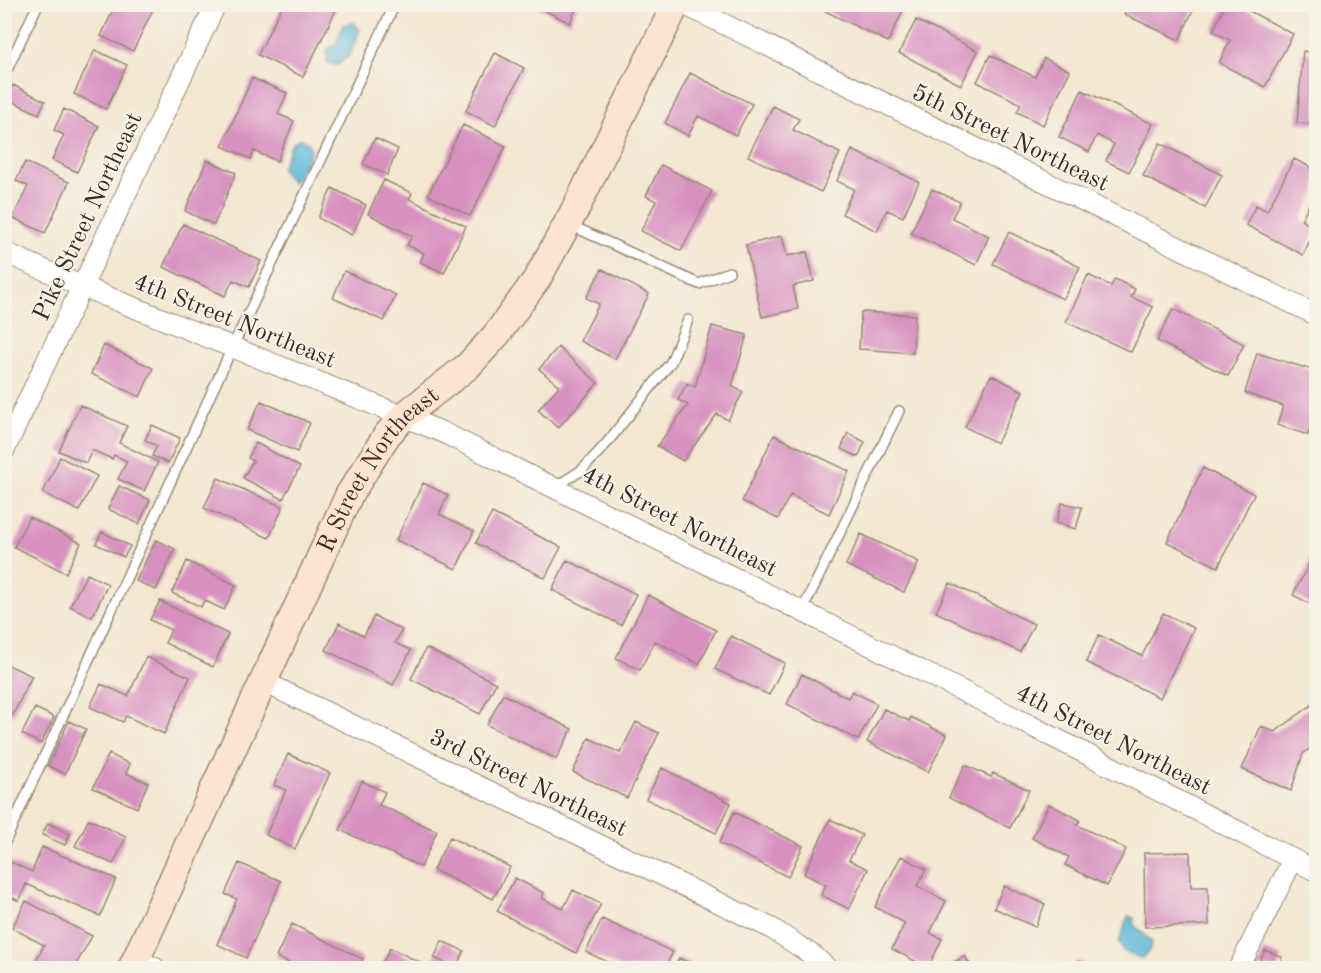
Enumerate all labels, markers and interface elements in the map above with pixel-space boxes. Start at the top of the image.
street label: 5th Street Northeast [908,81,1112,197]
street label: Pike Street Northeast [30,109,148,325]
street label: 4th Street Northeast [130,270,339,373]
street label: R Street Northeast [314,383,444,557]
street label: 4th Street Northeast [577,463,781,582]
street label: 4th Street Northeast [1011,681,1215,800]
street label: 3rd Street Northeast [425,726,631,842]

